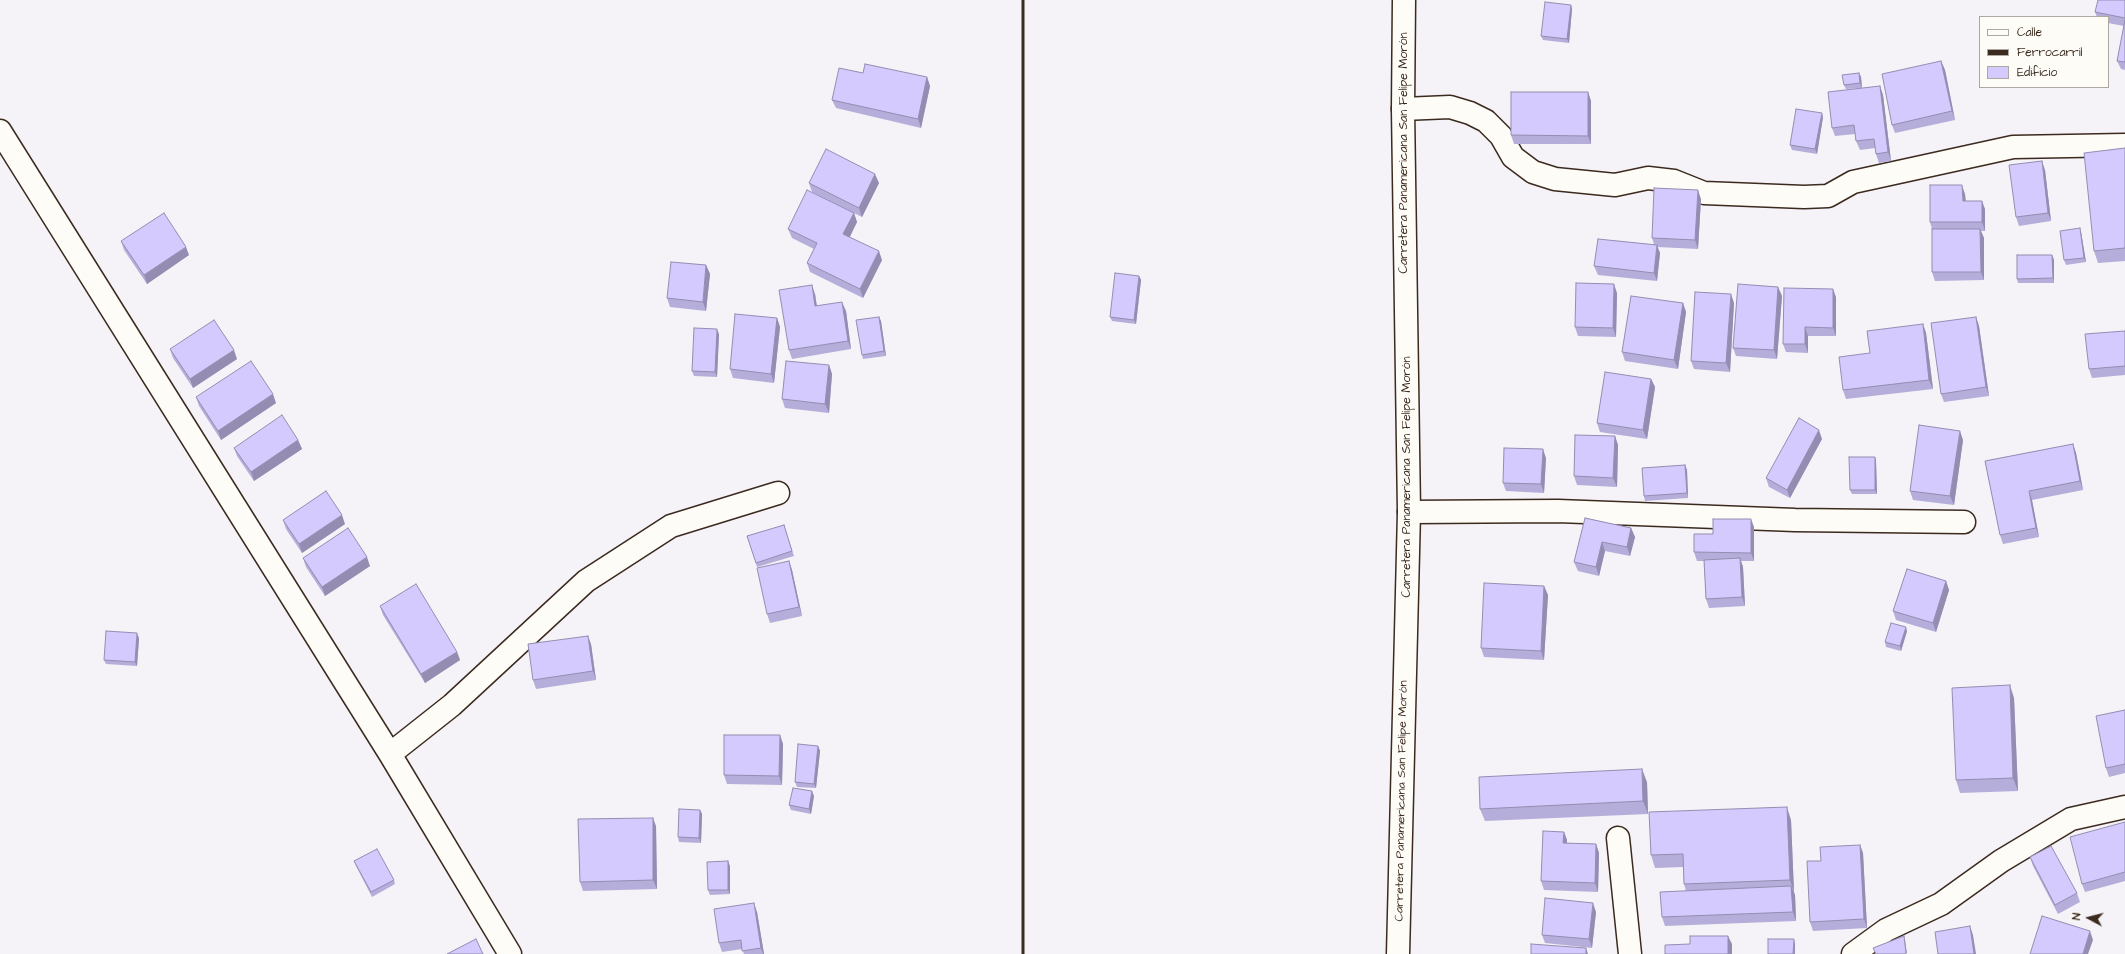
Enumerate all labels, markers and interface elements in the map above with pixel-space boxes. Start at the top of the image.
legend [1979,16,2109,88]
text: Calle [2017,24,2042,41]
street label: Carretera Panamericana San Felipe Morón [1397,32,1411,274]
text: Ferrocarril [2017,44,2082,61]
text: Edificio [2017,64,2057,81]
street label: Carretera Panamericana San Felipe Morón [1400,356,1414,598]
street label: Carretera Panamericana San Felipe Morón [1393,680,1411,922]
north arrow [2069,898,2109,938]
text: N [2069,912,2084,921]

